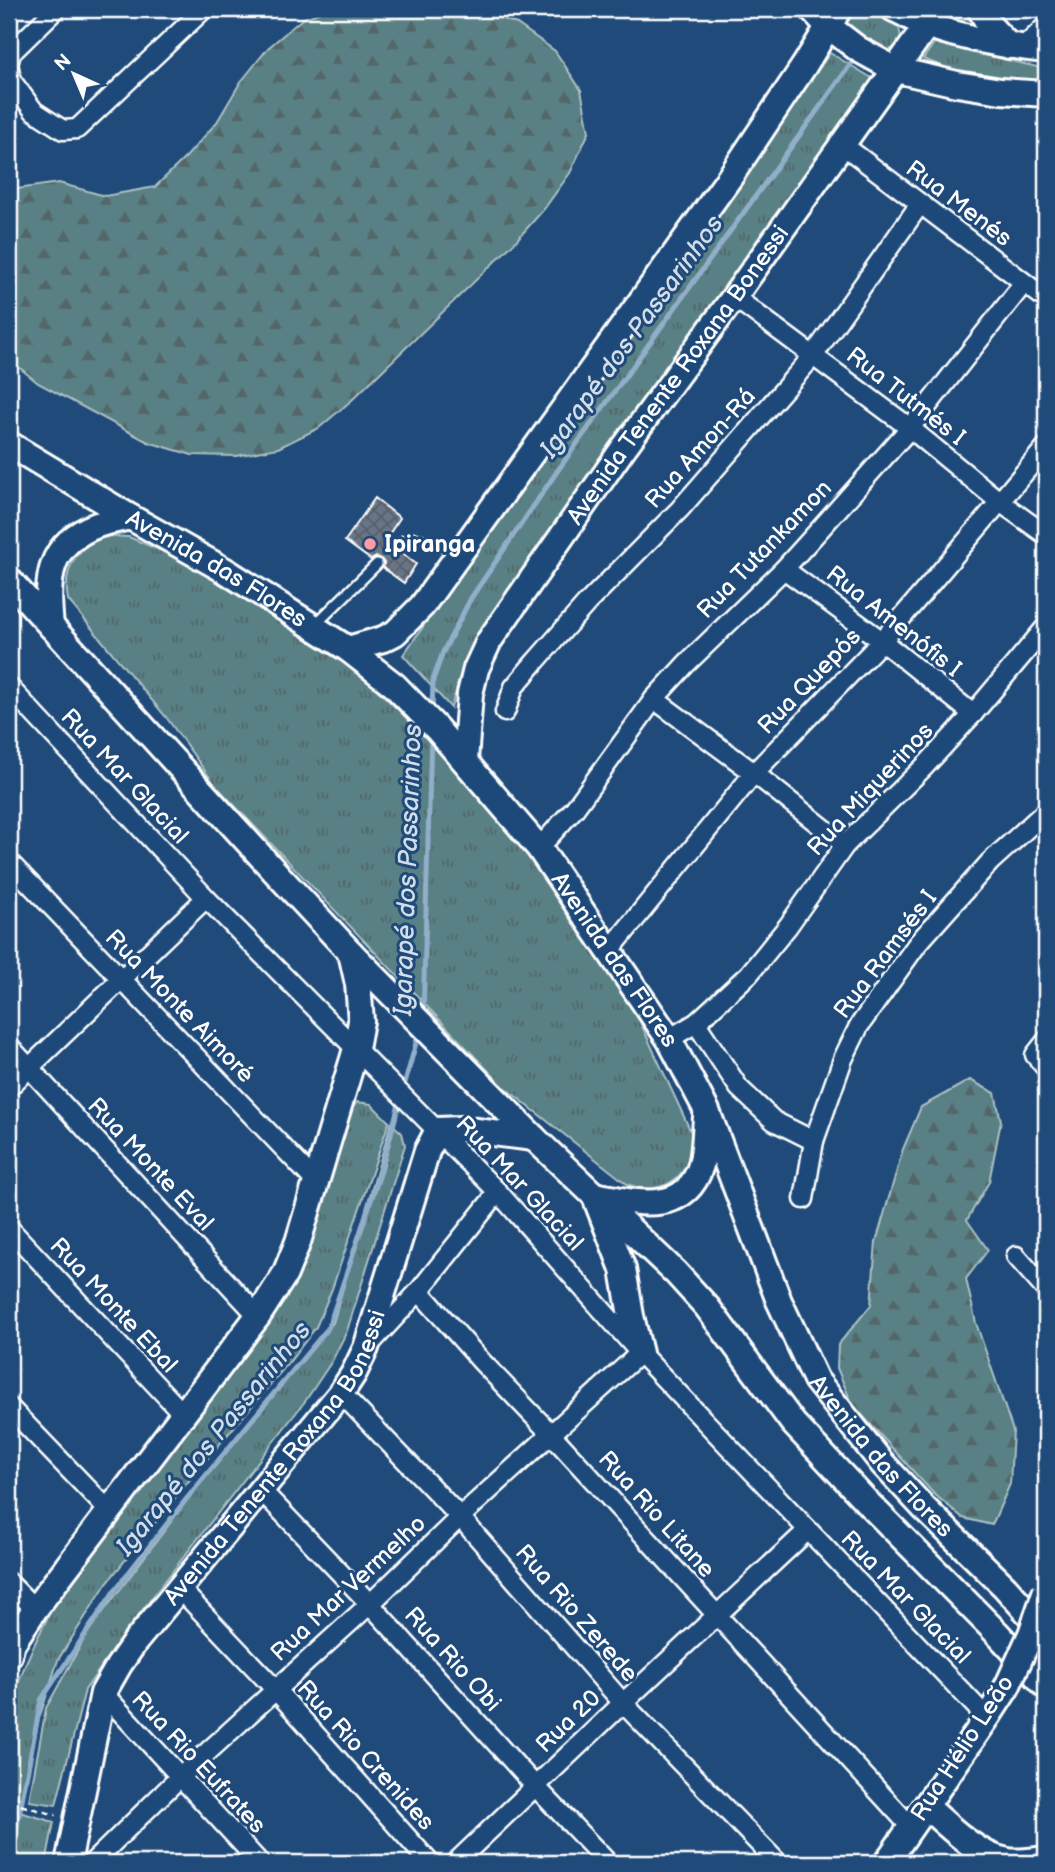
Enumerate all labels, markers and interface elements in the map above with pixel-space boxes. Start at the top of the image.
north arrow [38,38,108,108]
text: N [50,50,76,76]
street label: Rua Menés [900,154,1018,253]
water label: Igarapé dos Passarinhos [533,210,731,465]
street label: Avenida Tenente Roxana Bonessi [561,220,795,530]
street label: Rua Tutmés I [840,341,971,452]
street label: Rua Amon-Rá [639,382,762,514]
street label: Rua Tutankamon [691,474,838,625]
street label: Avenida das Flores [121,504,312,634]
place label: Ipiranga [384,530,475,559]
marker: Ipiranga [362,536,378,552]
street label: Rua Amenófis I [820,560,967,683]
street label: Rua Quepós [752,622,867,740]
street label: Rua Mar Glacial [55,703,195,850]
street label: Rua Miquerinos [801,717,940,862]
water label: Igarapé dos Passarinhos [388,723,429,1018]
street label: Avenida das Flores [545,867,685,1052]
street label: Rua Ramsés I [828,884,943,1024]
street label: Rua Monte Aimoré [99,924,260,1089]
street label: Rua Monte Eval [81,1092,220,1237]
street label: Rua Mar Glacial [450,1110,590,1257]
street label: Rua Monte Ebal [44,1232,184,1379]
street label: Avenida Tenente Roxana Bonessi [158,1306,392,1611]
water label: Igarapé dos Passarinhos [110,1316,318,1563]
street label: Avenida das Flores [803,1369,959,1544]
street label: Rua Rio Litane [592,1445,721,1584]
street label: Rua Mar Vermelho [265,1509,432,1668]
street label: Rua Mar Glacial [835,1525,977,1670]
street label: Rua Rio Zerede [509,1539,644,1688]
street label: Rua Rio Obi [398,1601,507,1718]
street label: Rua Hélio Leão [904,1670,1020,1827]
street label: Rua Rio Crenides [291,1674,441,1836]
street label: Rua 20 [530,1684,607,1759]
street label: Rua Rio Eufrates [125,1685,272,1840]

